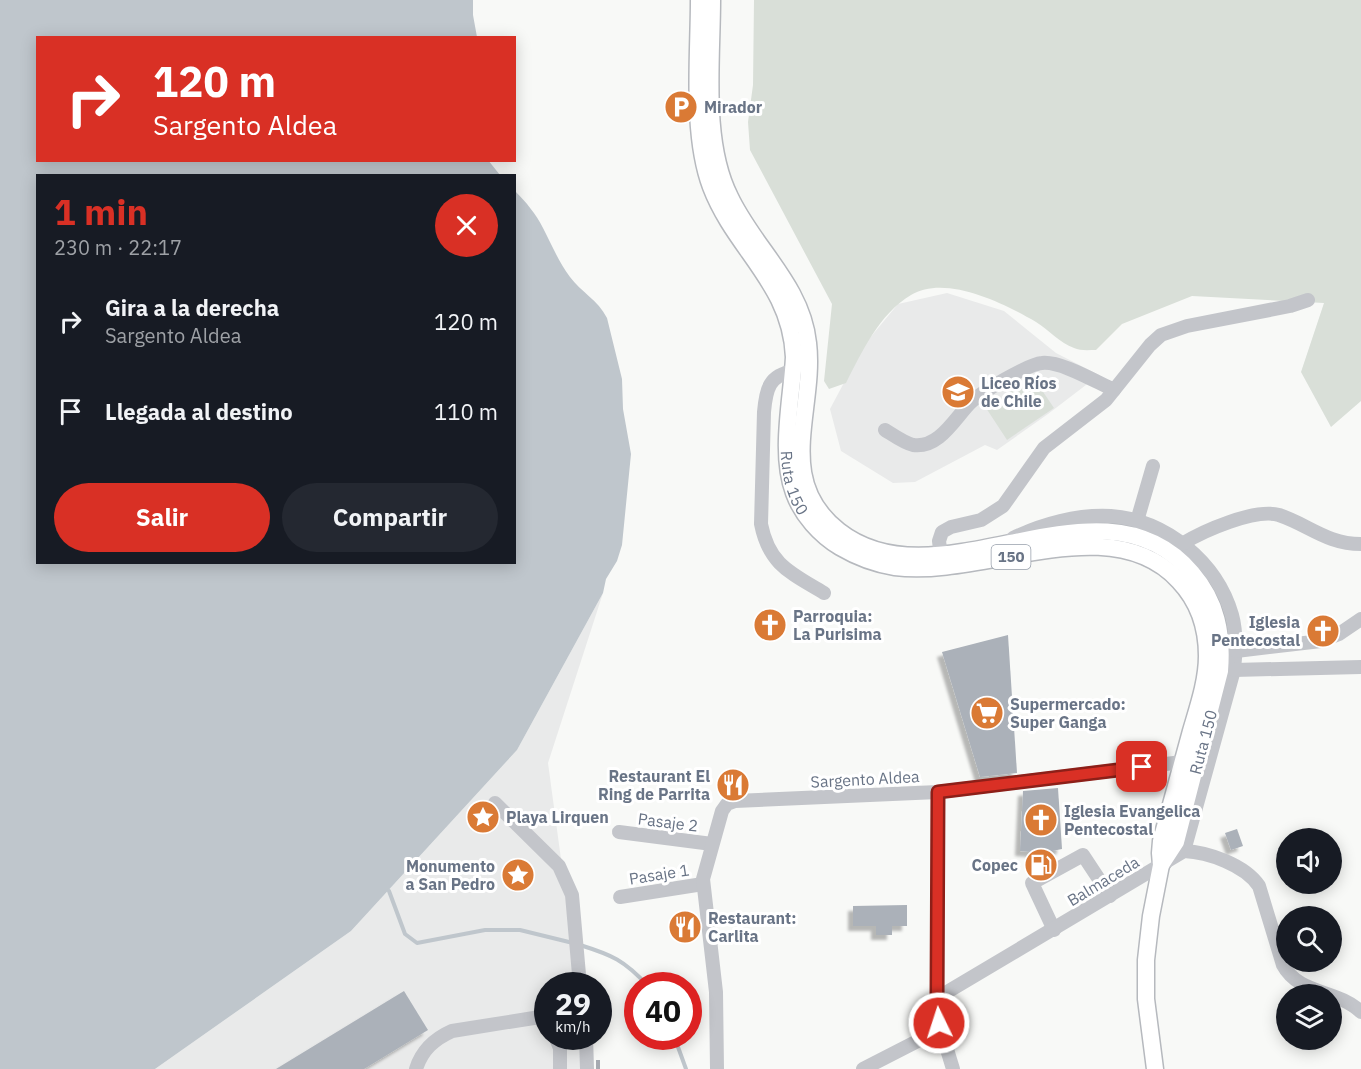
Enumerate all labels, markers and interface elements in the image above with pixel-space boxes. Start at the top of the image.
text: 120 m [153,54,276,109]
icon: right [54,60,132,138]
parking icon: Mirador [663,89,699,125]
place label: Mirador [704,97,763,117]
text: Sargento Aldea [153,107,337,142]
text: 1 min [54,188,148,235]
button: close [435,194,498,257]
text: 230 m · 22:17 [54,234,182,261]
text: Gira a la derecha [105,293,279,322]
icon: right [54,305,87,338]
text: 120 m [434,307,498,336]
text: Sargento Aldea [105,322,241,349]
place label: Liceo Ríos de Chile [981,373,1057,411]
school or university icon: Liceo Ríos de Chile [940,374,976,410]
icon: arrive [54,395,87,428]
text: Llegada al destino [105,397,293,426]
text: 110 m [434,397,498,426]
street label: Ruta 150 [777,450,813,519]
button: Salir [54,483,270,552]
button: Compartir [282,483,498,552]
road number: 150 [992,545,1030,569]
place label: Parroquia: La Purisima [793,606,882,644]
church icon: Parroquia: La Purisima [752,607,788,643]
place label: Iglesia Pentecostal [1211,612,1300,650]
church icon: Iglesia Pentecostal [1305,613,1341,649]
place label: Supermercado: Super Ganga [1010,694,1126,732]
supermarket icon: Supermercado: Super Ganga [969,695,1005,731]
street label: Ruta 150 [1185,707,1221,777]
pin [1116,741,1167,792]
icon: arrive [1125,750,1158,783]
place label: Restaurant El Ring de Parrita [598,766,710,804]
street label: Sargento Aldea [810,766,920,792]
restaurant icon: Restaurant El Ring de Parrita [715,767,751,803]
place icon: Playa Lirquen [465,799,501,835]
place label: Iglesia Evangelica Pentecostal [1064,801,1200,839]
church icon: Iglesia Evangelica Pentecostal [1023,802,1059,838]
place label: Playa Lirquen [506,807,609,827]
street label: Pasaje 2 [637,808,699,836]
map controls [1276,828,1342,1050]
button: sound [1276,828,1342,894]
fuel station icon: Copec [1023,847,1059,883]
street label: Balmaceda [1063,851,1143,910]
place label: Copec [972,855,1018,875]
place label: Monumento a San Pedro [405,856,495,894]
place icon: Monumento a San Pedro [500,857,536,893]
street label: Pasaje 1 [628,859,690,889]
button: search [1276,906,1342,972]
place label: Restaurant: Carlita [708,908,797,946]
restaurant icon: Restaurant: Carlita [667,909,703,945]
speed limit sign: 40 [624,972,702,1050]
text: 29 [555,984,591,1023]
button: layers [1276,984,1342,1050]
position arrow [907,991,971,1055]
text: km/h [555,1017,591,1036]

